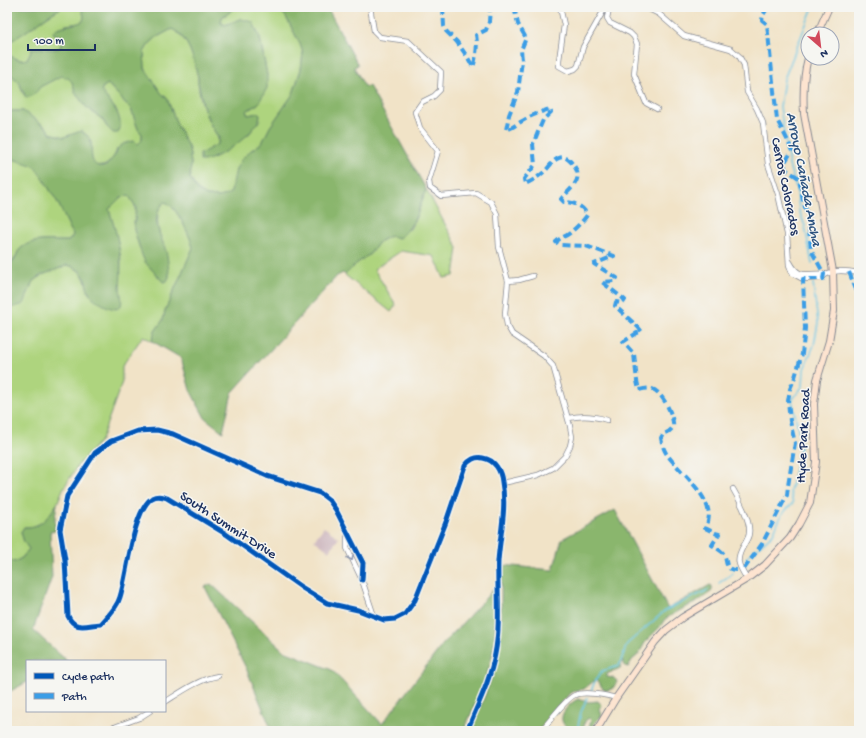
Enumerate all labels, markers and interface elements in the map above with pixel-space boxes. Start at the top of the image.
scale bar [28,26,95,52]
north arrow [800,26,840,66]
text: 100 m [33,35,64,49]
text: N [818,46,830,60]
water label: Arroyo Cañada Ancha [781,111,825,249]
street label: Cerros Colorados [766,136,803,238]
street label: Hyde Park Road [794,387,816,484]
street label: South Summit Drive [176,488,280,564]
one-way arrow [346,553,354,561]
legend [26,660,166,712]
text: Cycle path [62,671,115,685]
text: Path [61,691,87,705]

